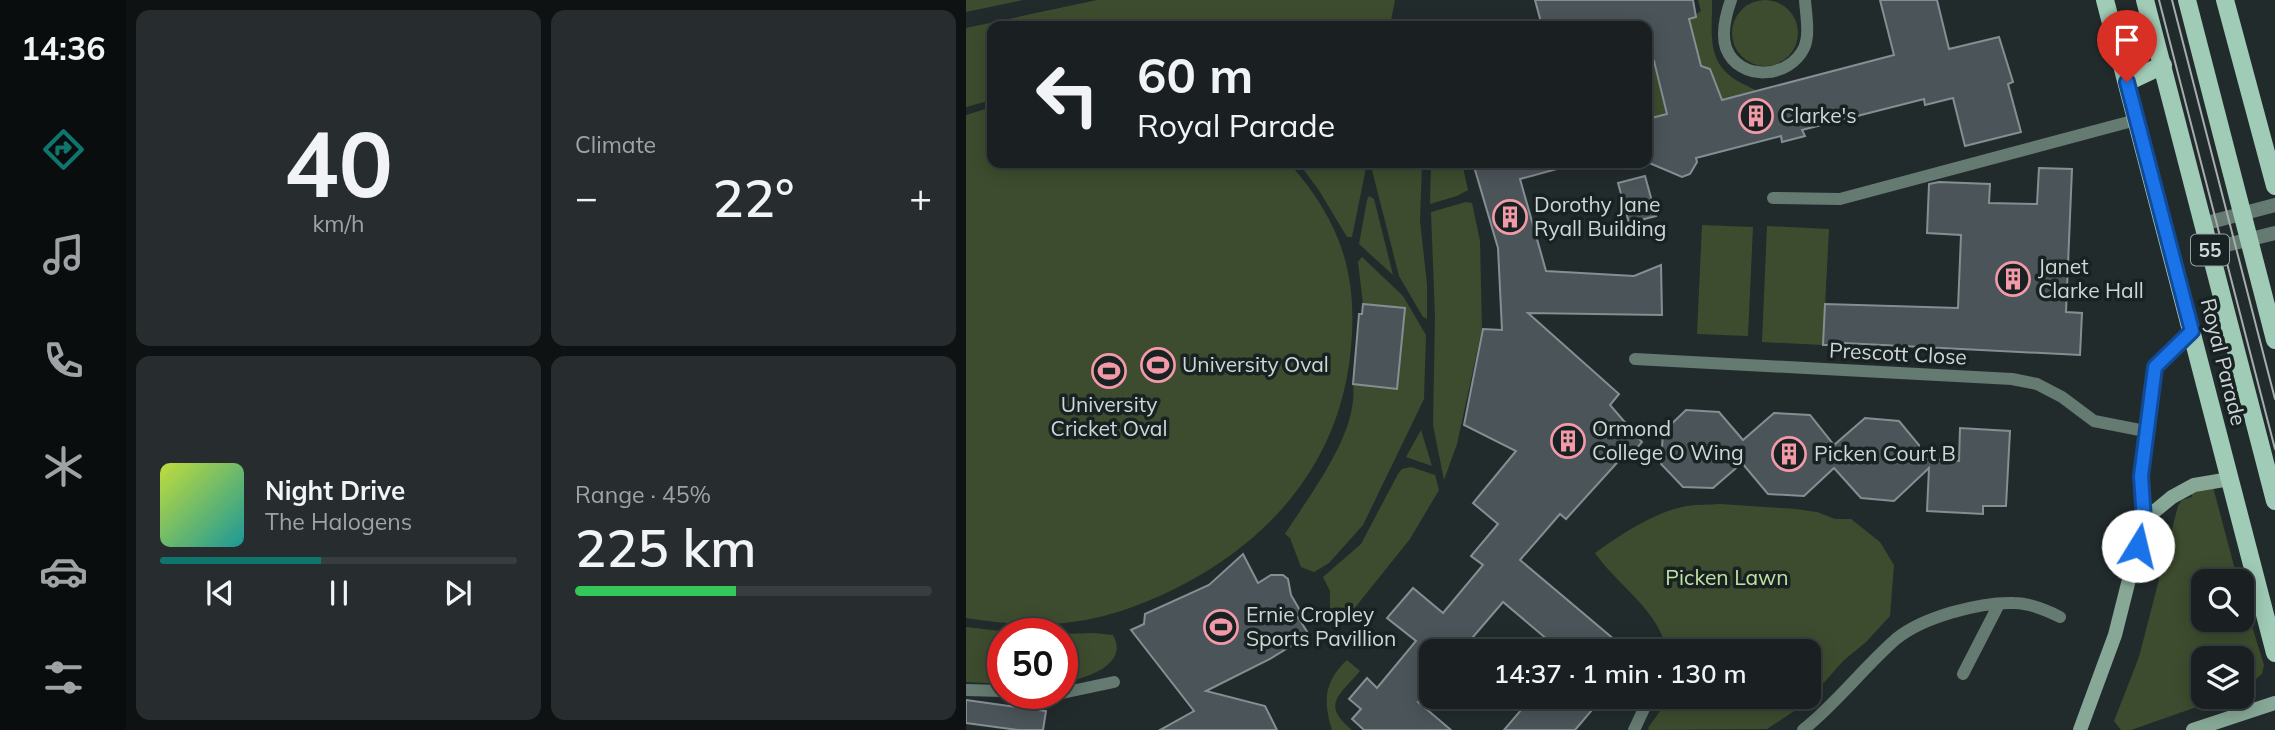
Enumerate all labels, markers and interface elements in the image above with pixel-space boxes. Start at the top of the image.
pin [2097,10,2157,82]
icon: arrive [2108,21,2146,59]
text: 14:36 [21,28,105,68]
text: 60 m [1137,44,1253,105]
icon: left [1022,49,1113,140]
building icon: Clarke's [1737,97,1775,135]
place label: Clarke's [1780,102,1857,128]
text: Royal Parade [1137,105,1335,145]
text: 40 [284,106,393,220]
icon: directions [39,125,88,174]
text: Climate [575,130,656,159]
text: 22° [713,165,794,230]
text: − [575,173,598,221]
text: + [909,173,932,221]
place label: Dorothy Jane Ryall Building [1534,191,1667,241]
building icon: Dorothy Jane Ryall Building [1491,198,1529,236]
text: km/h [312,209,365,238]
icon: music [39,230,88,279]
road number: 55 [2191,234,2229,266]
place label: Janet Clarke Hall [2038,253,2144,303]
building icon: Janet Clarke Hall [1994,260,2032,298]
street label: Royal Parade [2196,296,2252,428]
icon: phone [39,336,88,385]
street label: Prescott Close [1828,336,1968,370]
sports icon: University Oval [1139,346,1177,384]
place label: University Oval [1182,351,1329,377]
sports icon: University Cricket Oval [1090,352,1128,390]
place label: University Cricket Oval [1051,391,1167,441]
place label: Ormond College O Wing [1592,415,1744,465]
building icon: Ormond College O Wing [1549,422,1587,460]
building icon: Picken Court B [1770,435,1808,473]
place label: Picken Court B [1814,440,1956,466]
icon: climate [39,442,88,491]
text: Night Drive [265,474,405,507]
text: Range · 45% [575,480,711,509]
text: The Halogens [265,507,412,536]
position arrow [2101,509,2175,583]
text: 225 km [575,515,756,580]
icon: car [39,547,88,596]
park label: Picken Lawn [1665,564,1789,590]
map controls [2191,569,2254,709]
button: search [2191,569,2254,632]
icon: previous [201,574,239,612]
icon: pause [320,574,358,612]
icon: next [439,574,477,612]
place label: Ernie Cropley Sports Pavillion [1246,601,1396,651]
sports icon: Ernie Cropley Sports Pavillion [1202,608,1240,646]
speed limit sign: 50 [987,618,1078,709]
button: layers [2191,646,2254,709]
icon: filters [39,653,88,702]
text: 14:37 · 1 min · 130 m [1493,657,1747,690]

